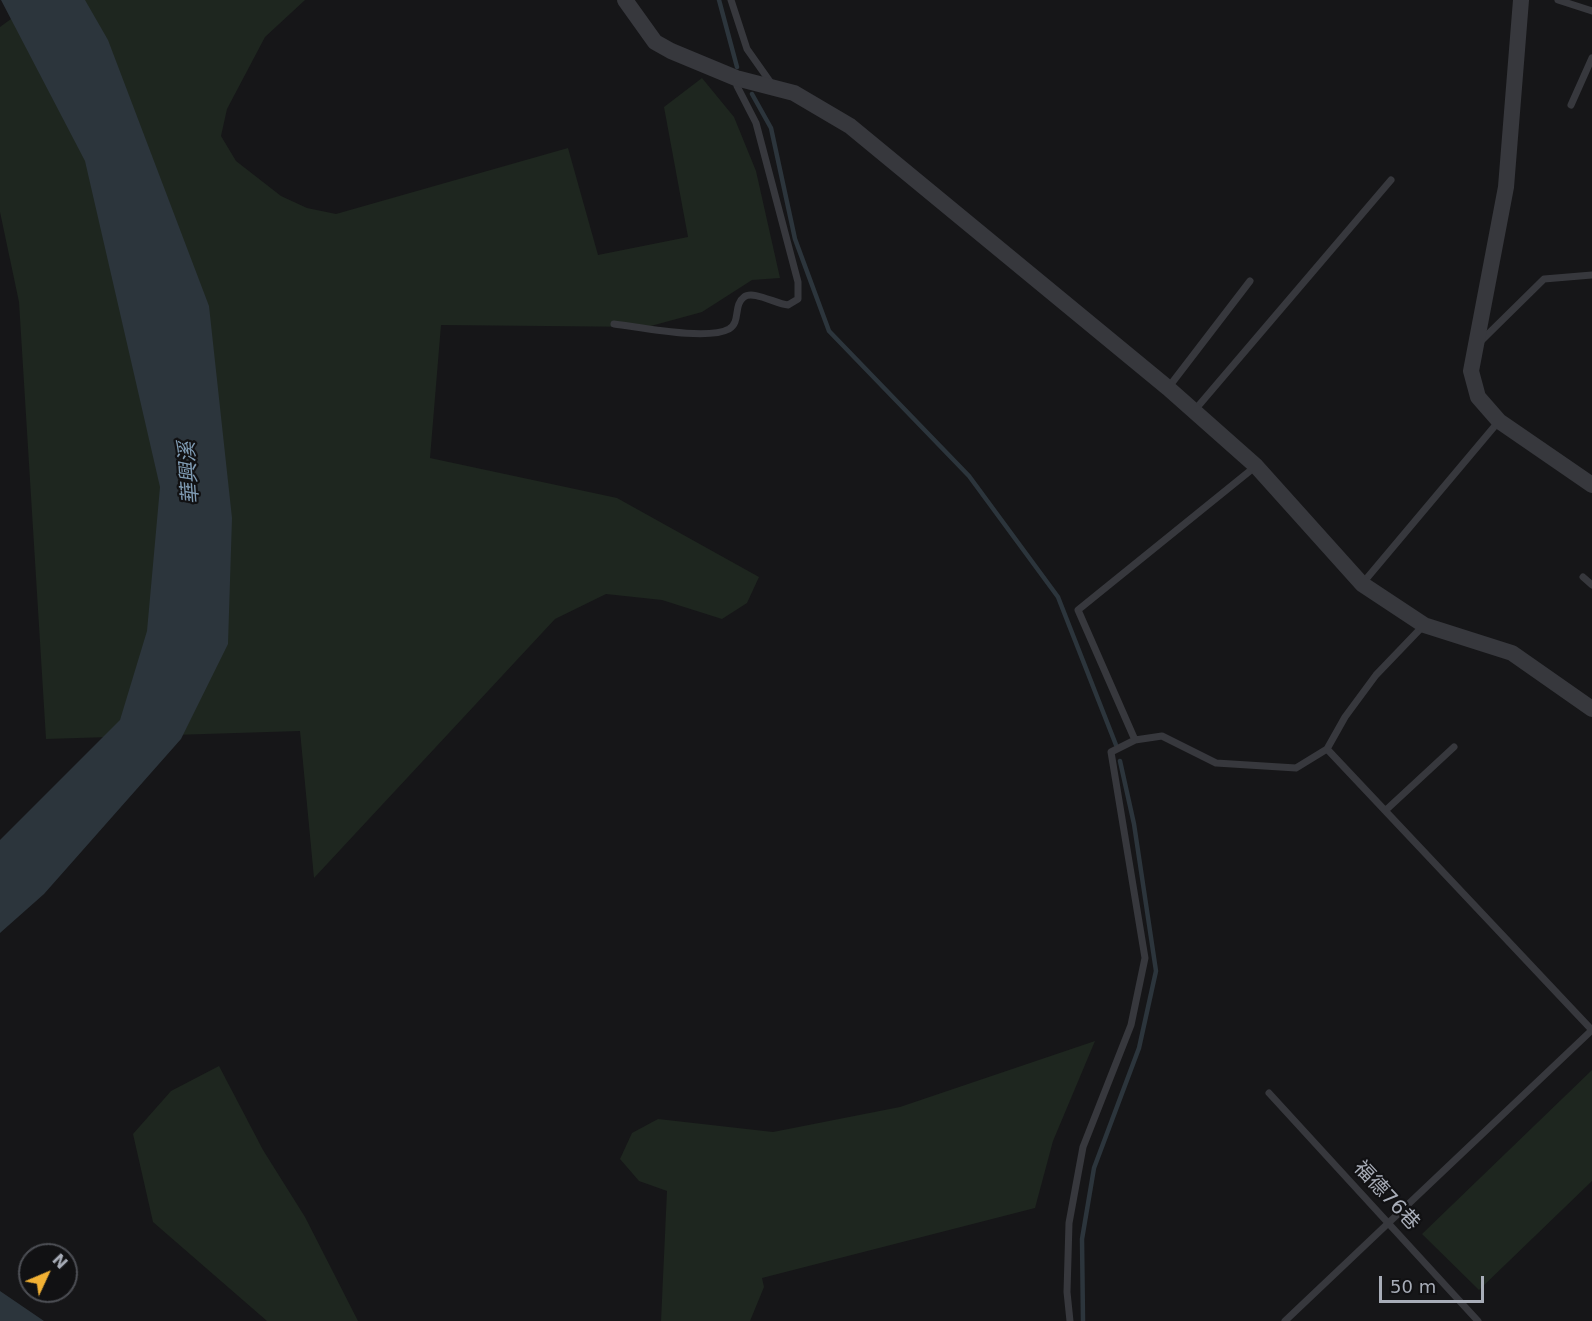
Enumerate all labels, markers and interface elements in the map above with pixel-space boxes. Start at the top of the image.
water label: 華興溪 [175,441,205,505]
street label: 福德76巷 [1348,1157,1424,1235]
north arrow [18,1243,78,1303]
text: N [48,1250,71,1273]
scale bar [1382,1264,1487,1302]
text: 50 m [1390,1276,1436,1297]

